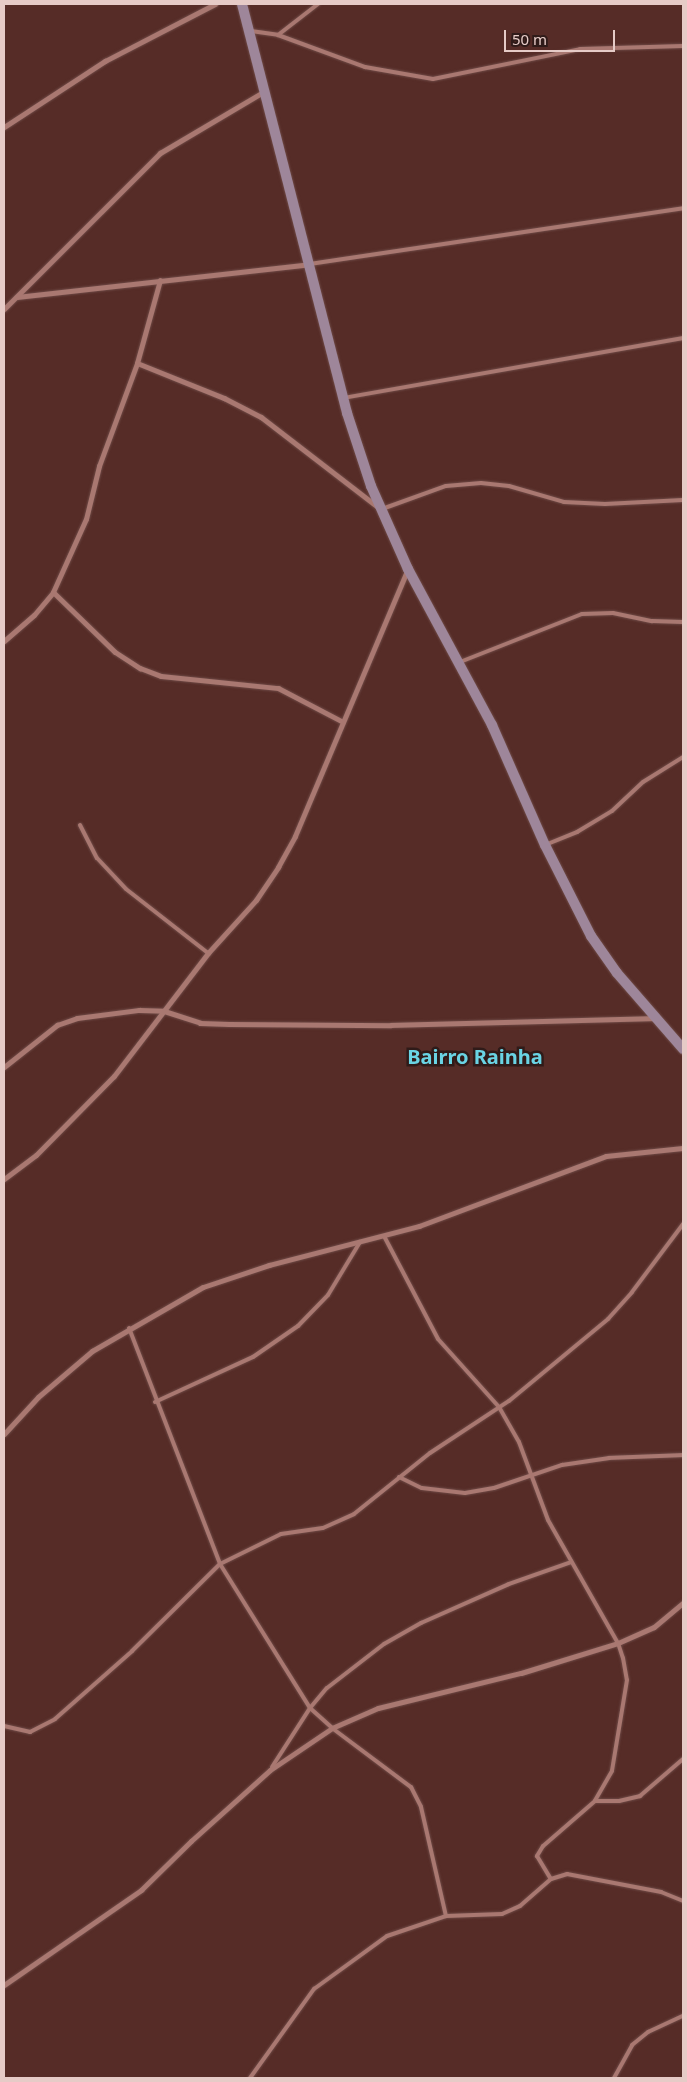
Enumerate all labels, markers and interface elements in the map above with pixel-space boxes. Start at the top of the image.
scale bar [507,20,618,52]
text: 50 m [512,29,547,49]
district label: Bairro Rainha [407,1044,543,1068]

